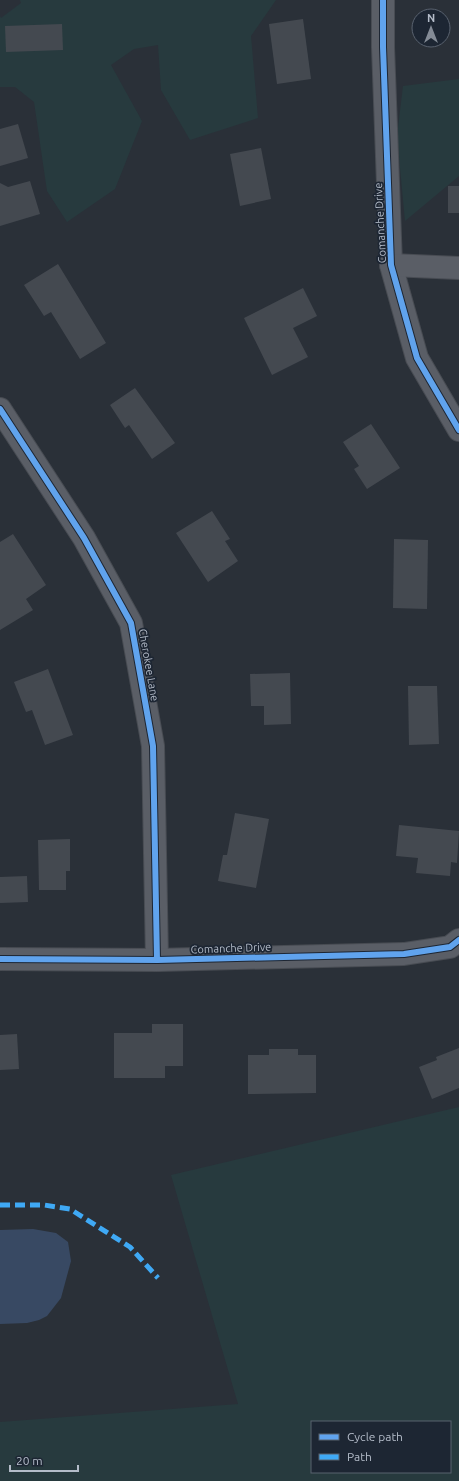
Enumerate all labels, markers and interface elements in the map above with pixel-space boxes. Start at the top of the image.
north arrow [411,8,451,48]
text: N [427,12,435,24]
street label: Comanche Drive [372,182,388,264]
street label: Cherokee Lane [137,628,161,702]
street label: Comanche Drive [191,941,271,955]
legend [311,1421,451,1473]
text: Cycle path [347,1430,403,1443]
scale bar [10,1447,78,1473]
text: Path [347,1450,372,1463]
text: 20 m [16,1454,43,1467]

